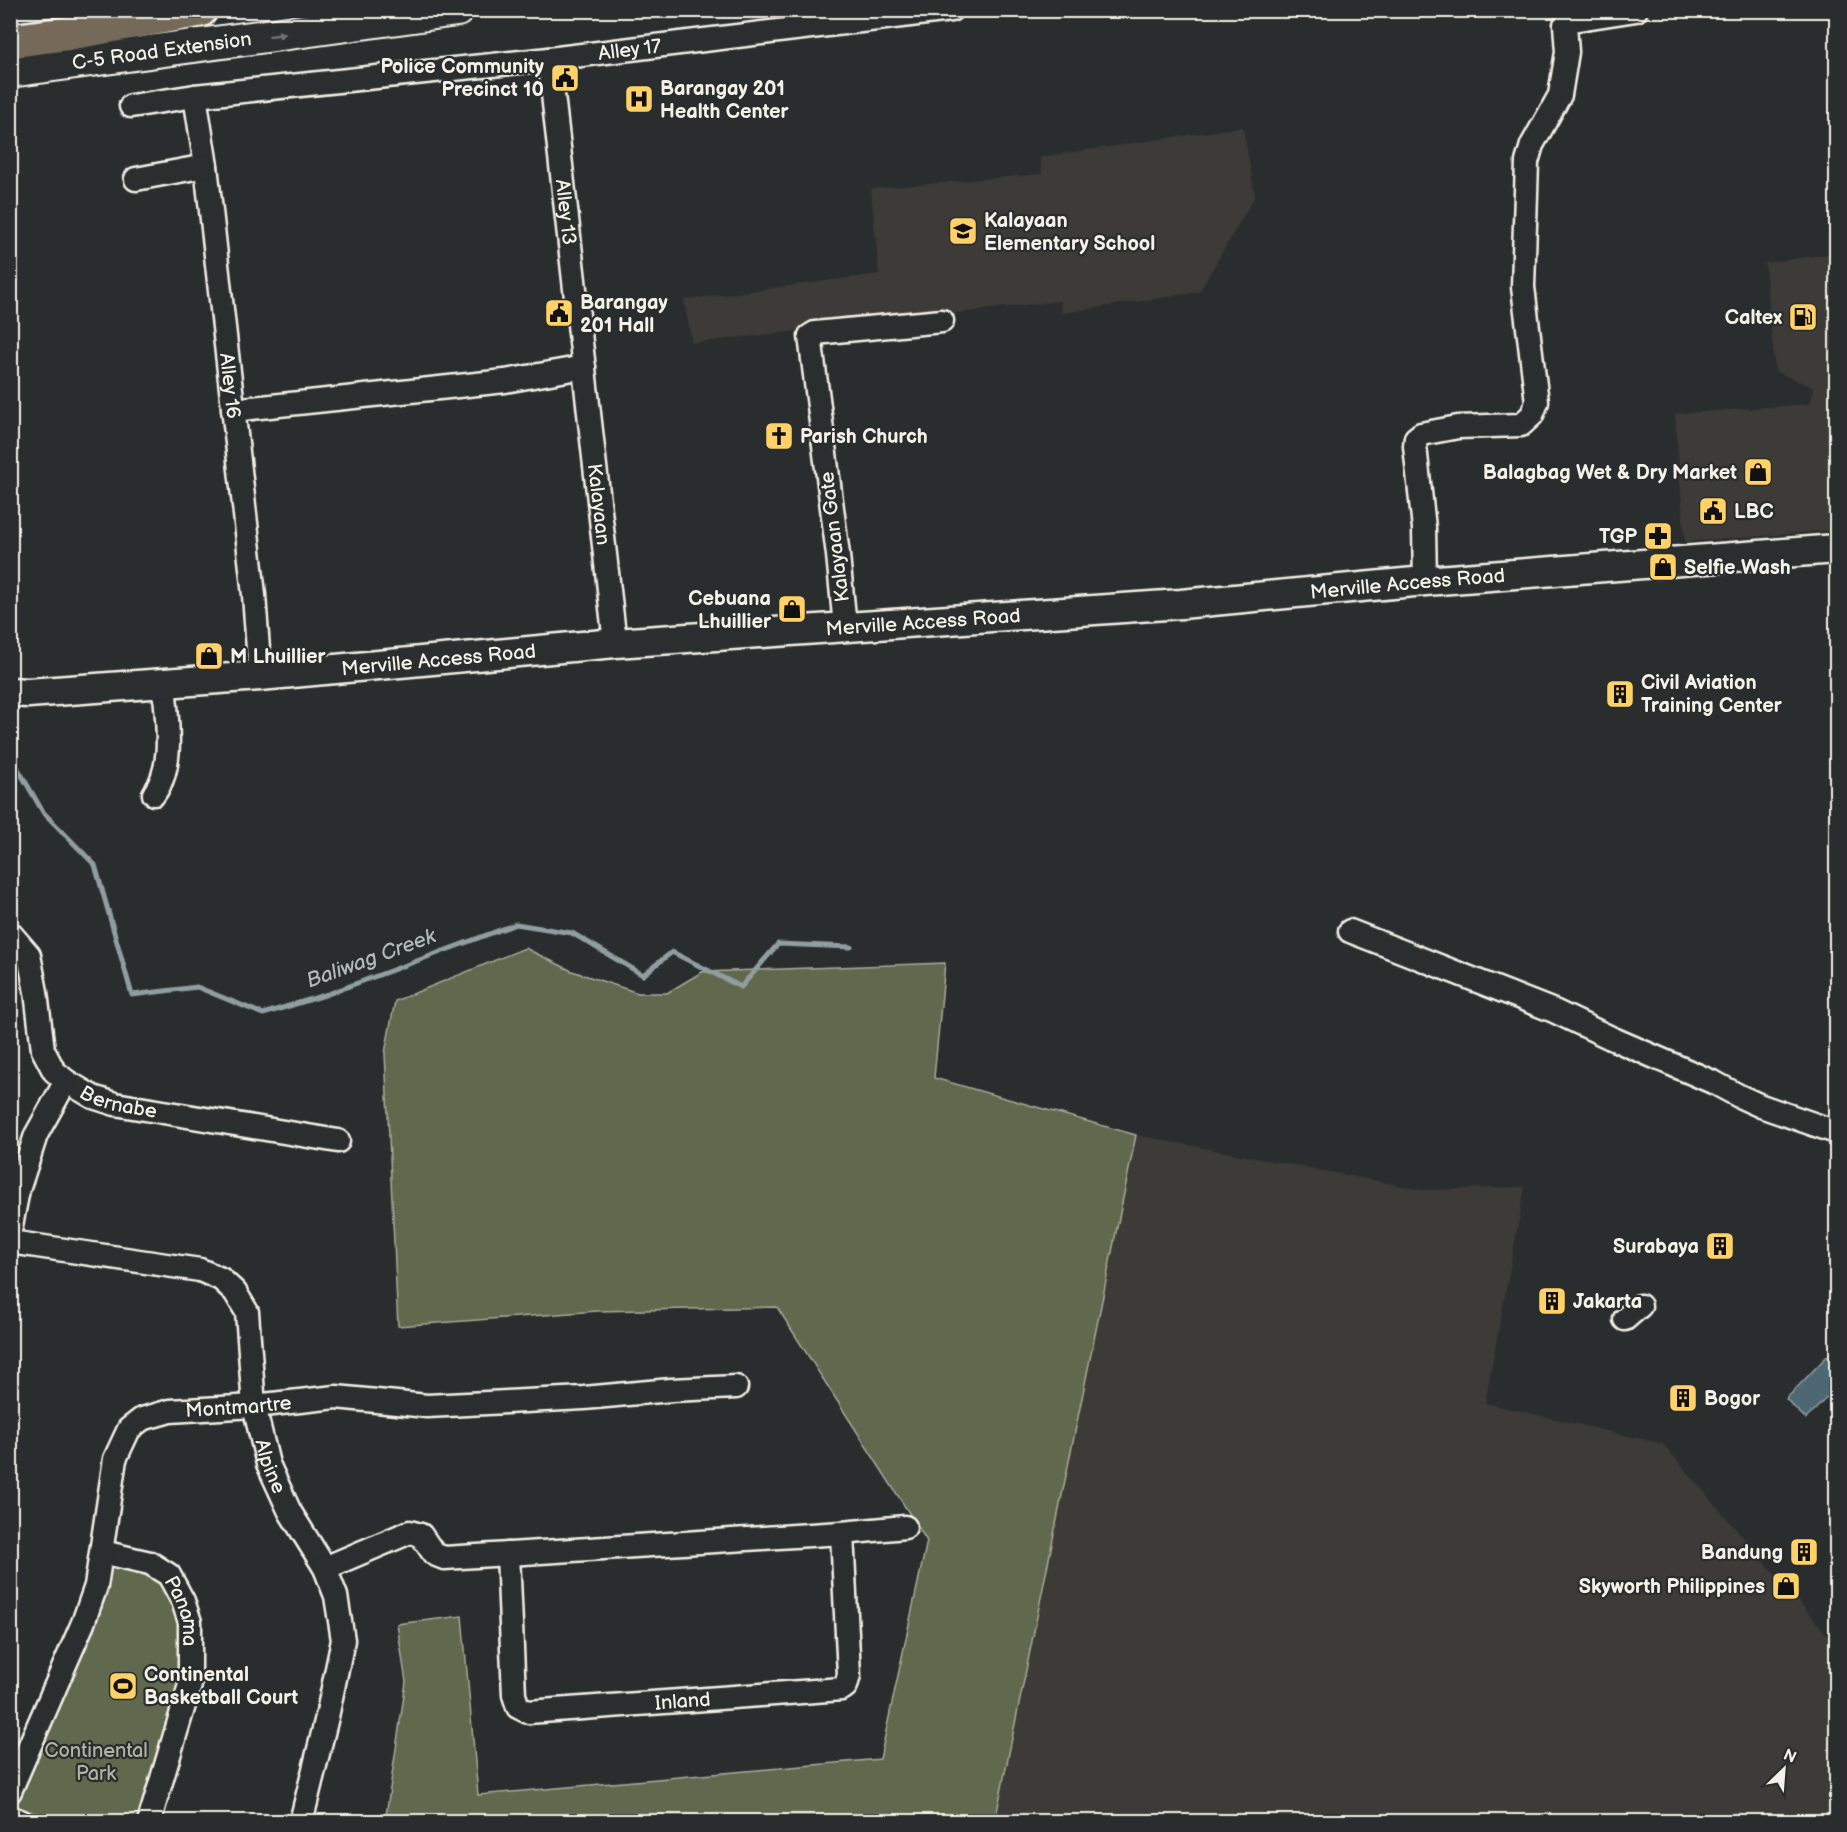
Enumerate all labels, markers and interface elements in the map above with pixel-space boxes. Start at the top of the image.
street label: C-5 Road Extension [71,27,253,75]
one-way arrow [267,30,286,39]
street label: Alley 17 [597,34,663,66]
place label: Police Community Precinct 10 [380,55,545,102]
public building icon: Police Community Precinct 10 [549,62,581,94]
place label: Barangay 201 Health Center [660,77,790,124]
hospital icon: Barangay 201 Health Center [623,83,655,115]
street label: Alley 13 [550,178,581,246]
place label: Kalayaan Elementary School [984,209,1155,256]
school or university icon: Kalayaan Elementary School [947,215,979,247]
place label: Barangay 201 Hall [580,291,669,338]
public building icon: Barangay 201 Hall [543,297,575,329]
fuel station icon: Caltex [1787,301,1819,333]
place label: Caltex [1725,306,1782,330]
street label: Alley 16 [214,352,245,420]
church icon: Parish Church [763,420,795,452]
place label: Parish Church [800,425,928,449]
shop icon: Balagbag Wet & Dry Market [1742,456,1774,488]
place label: Balagbag Wet & Dry Market [1483,461,1737,485]
street label: Kalayaan [582,462,615,546]
street label: Kalayaan Gate [815,470,855,603]
public building icon: LBC [1697,495,1729,527]
place label: LBC [1734,500,1774,524]
pharmacy icon: TGP [1642,520,1674,552]
place label: TGP [1599,525,1637,549]
shop icon: Selfie Wash [1647,551,1679,583]
place label: Selfie Wash [1684,556,1791,580]
street label: Merville Access Road [1309,564,1506,605]
place label: Cebuana Lhuillier [688,587,772,634]
shop icon: Cebuana Lhuillier [776,593,808,625]
street label: Merville Access Road [825,604,1021,641]
street label: Merville Access Road [340,639,537,681]
shop icon: M Lhuillier [193,640,225,672]
place label: M Lhuillier [230,645,327,669]
place label: Civil Aviation Training Center [1641,671,1783,718]
building icon: Civil Aviation Training Center [1604,678,1636,710]
water label: Baliwag Creek [303,923,440,993]
street label: Bernabe [75,1081,159,1124]
building icon: Surabaya [1704,1230,1736,1262]
place label: Surabaya [1613,1235,1699,1259]
building icon: Jakarta [1536,1285,1568,1317]
place label: Jakarta [1573,1290,1642,1314]
building icon: Bogor [1667,1382,1699,1414]
place label: Bogor [1704,1387,1761,1411]
street label: Montmartre [185,1391,293,1423]
street label: Alpine [249,1437,291,1498]
building icon: Bandung [1788,1536,1820,1568]
place label: Bandung [1701,1541,1783,1565]
shop icon: Skyworth Philippines [1770,1570,1802,1602]
street label: Panama [159,1572,201,1646]
place label: Skyworth Philippines [1579,1575,1765,1599]
place label: Continental Basketball Court [144,1663,298,1710]
sports icon: Continental Basketball Court [107,1670,139,1702]
street label: Inland [654,1688,711,1716]
park label: Continental Park [44,1739,148,1786]
north arrow [1754,1739,1814,1799]
text: N [1780,1746,1799,1768]

